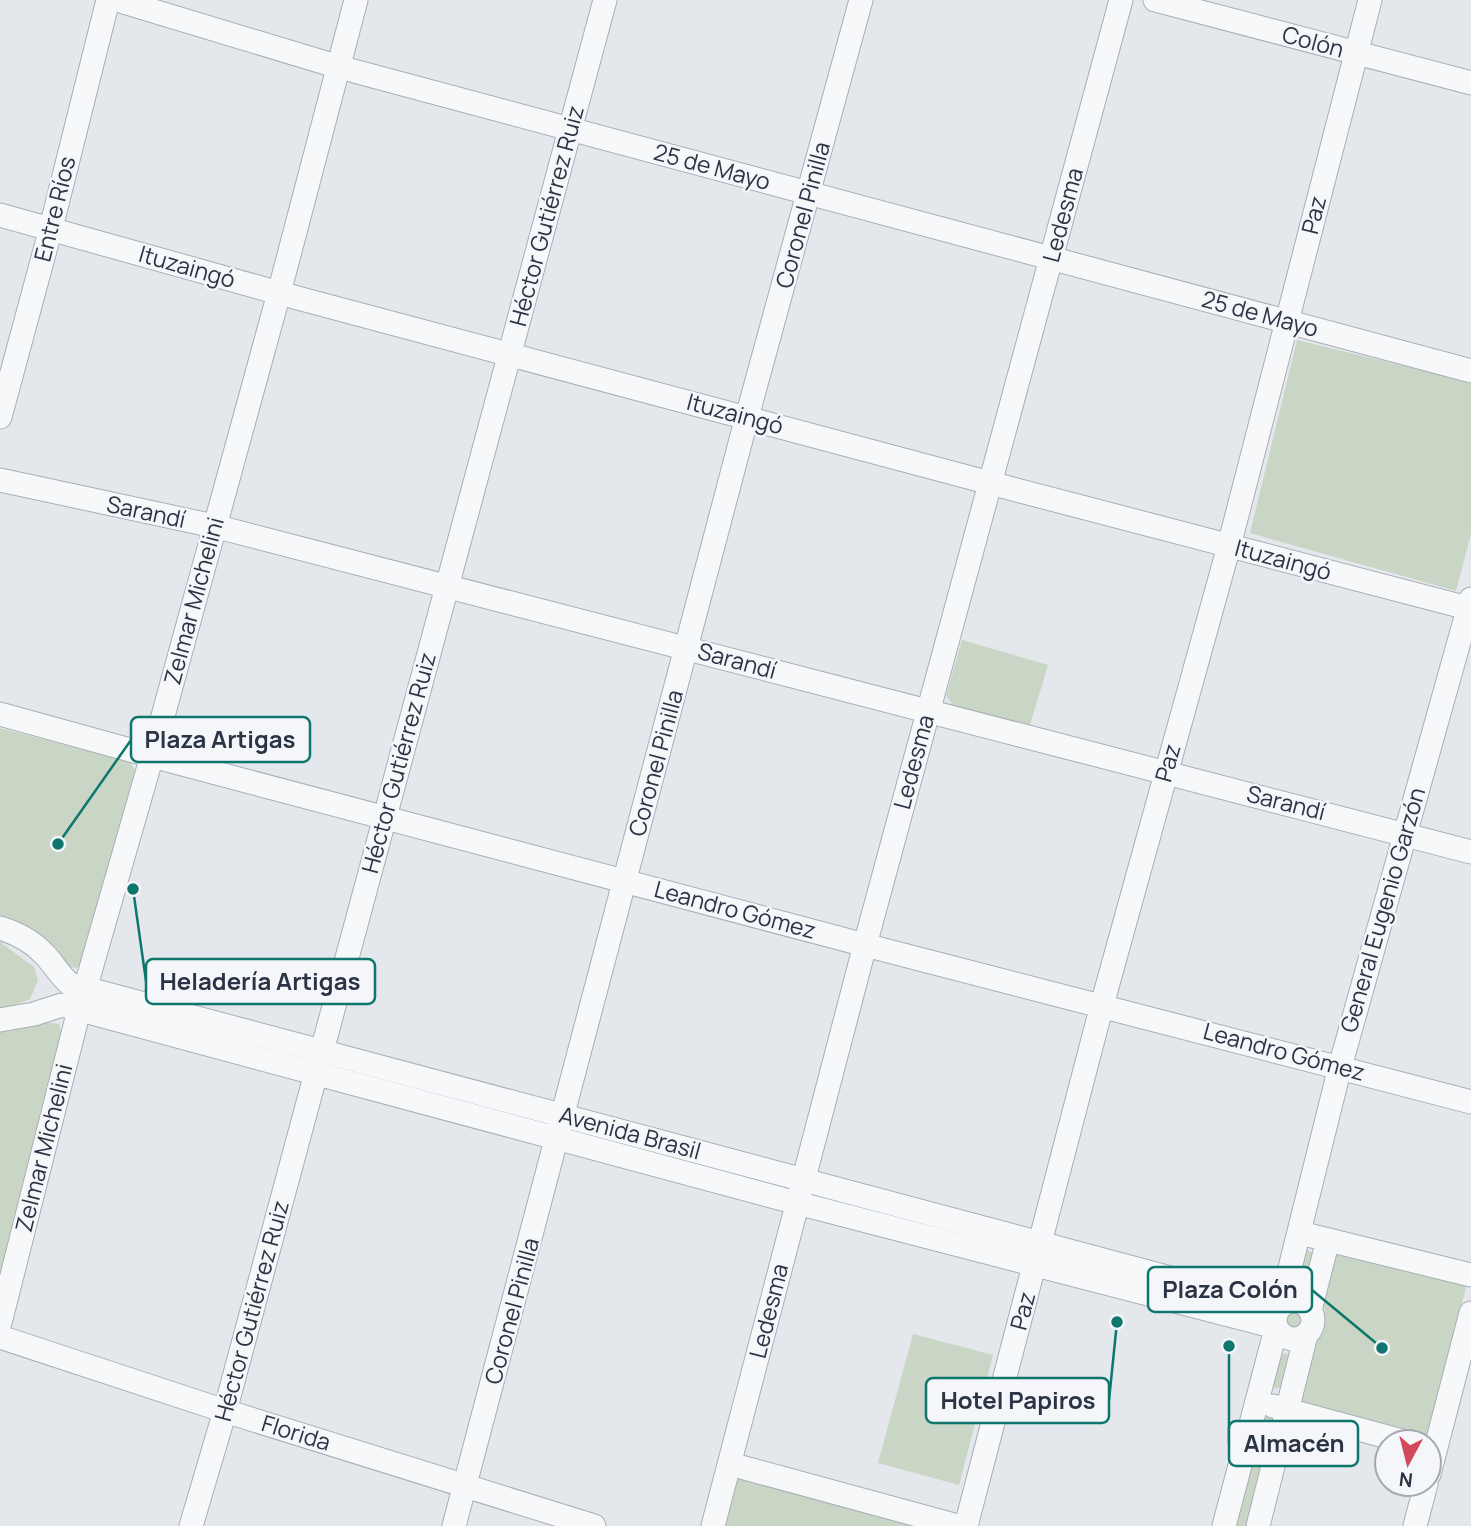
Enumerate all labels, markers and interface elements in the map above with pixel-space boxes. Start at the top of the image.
street label: Colón [1279,17,1348,65]
street label: Héctor Gutiérrez Ruiz [501,102,591,330]
street label: 25 de Mayo [650,135,774,197]
street label: Coronel Pinilla [767,138,837,292]
street label: Entre Ríos [25,153,83,265]
street label: Ledesma [1034,164,1090,266]
street label: Paz [1293,192,1333,237]
street label: Ituzaingó [135,237,239,295]
street label: 25 de Mayo [1198,282,1322,344]
street label: Ituzaingó [683,385,787,441]
street label: Sarandí [104,487,189,535]
street label: Zelmar Michelini [155,513,231,688]
street label: Ituzaingó [1231,531,1335,587]
street label: Sarandí [694,634,780,686]
street label: Héctor Gutiérrez Ruiz [353,649,443,877]
street label: Coronel Pinilla [620,686,690,840]
street label: Ledesma [885,711,941,813]
callout: Plaza Artigas [131,717,310,762]
text: Plaza Artigas [145,722,296,755]
street label: Paz [1146,740,1188,786]
street label: Sarandí [1243,777,1329,827]
street label: General Eugenio Garzón [1332,783,1432,1036]
street label: Leandro Gómez [651,872,820,946]
callout: Heladería Artigas [146,959,375,1004]
text: Heladería Artigas [160,964,360,997]
street label: Leandro Gómez [1200,1014,1369,1088]
street label: Zelmar Michelini [7,1060,79,1235]
street label: Avenida Brasil [556,1098,705,1166]
street label: Héctor Gutiérrez Ruiz [206,1197,296,1425]
street label: Coronel Pinilla [476,1234,546,1388]
street label: Ledesma [741,1260,795,1362]
callout: Plaza Colón [1148,1267,1312,1312]
text: Plaza Colón [1162,1272,1298,1305]
street label: Paz [1002,1288,1042,1333]
callout: Hotel Papiros [926,1378,1109,1423]
text: Hotel Papiros [940,1383,1096,1416]
street label: Florida [258,1406,335,1458]
callout: Almacén [1229,1421,1358,1466]
text: Almacén [1243,1426,1345,1459]
north arrow [1373,1428,1443,1498]
text: N [1398,1466,1414,1494]

